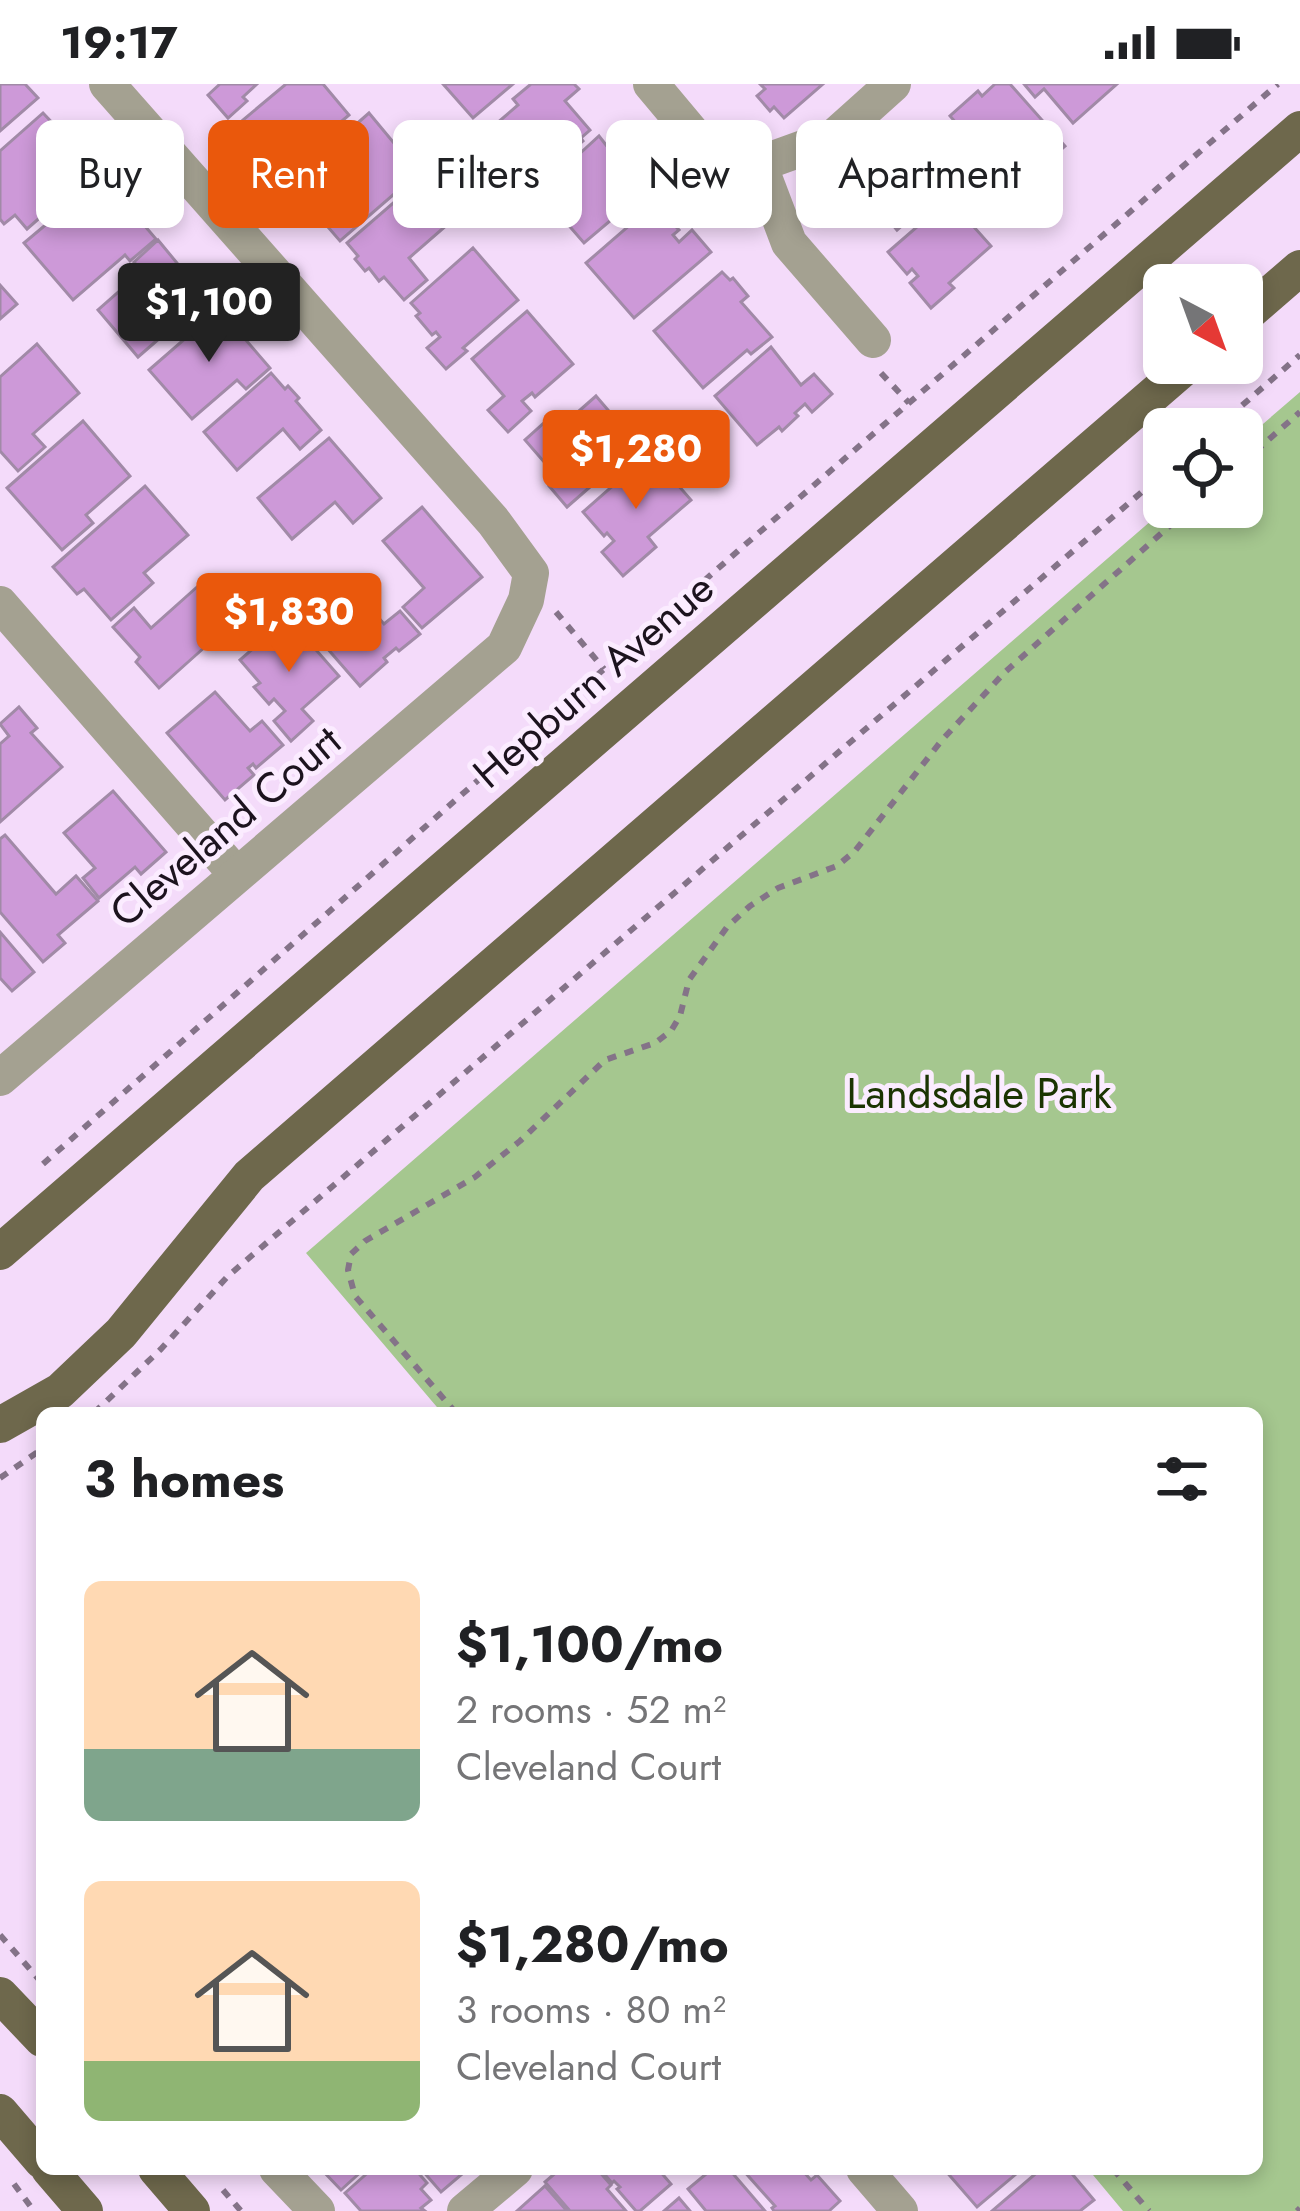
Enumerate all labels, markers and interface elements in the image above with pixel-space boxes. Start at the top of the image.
text: 19:17 [60,10,178,75]
chip: Buy [36,120,184,228]
chip: Rent [208,120,369,228]
chip: Filters [393,120,582,228]
chip: New [606,120,772,228]
chip: Apartment [796,120,1063,228]
pin: $1,100 [111,263,307,365]
north arrow [1143,264,1263,384]
map controls [1143,264,1263,528]
text: $1,100 [145,273,273,330]
button: locate [1143,408,1263,528]
pin: $1,280 [538,410,734,512]
text: $1,280 [570,420,702,477]
street label: Hepburn Avenue [460,558,727,802]
pin: $1,830 [191,573,387,675]
text: $1,830 [223,583,355,640]
street label: Cleveland Court [96,711,354,942]
park label: Landsdale Park [847,1063,1112,1124]
text: 3 homes [84,1442,284,1516]
icon: filters [1149,1446,1215,1512]
text: $1,100/mo [456,1607,723,1681]
icon: home [180,1629,324,1773]
text: 2 rooms · 52 m² [456,1681,726,1738]
text: Cleveland Court [456,1738,721,1795]
text: $1,280/mo [456,1907,729,1981]
icon: home [180,1929,324,2073]
text: 3 rooms · 80 m² [456,1981,726,2038]
text: Cleveland Court [456,2038,721,2095]

